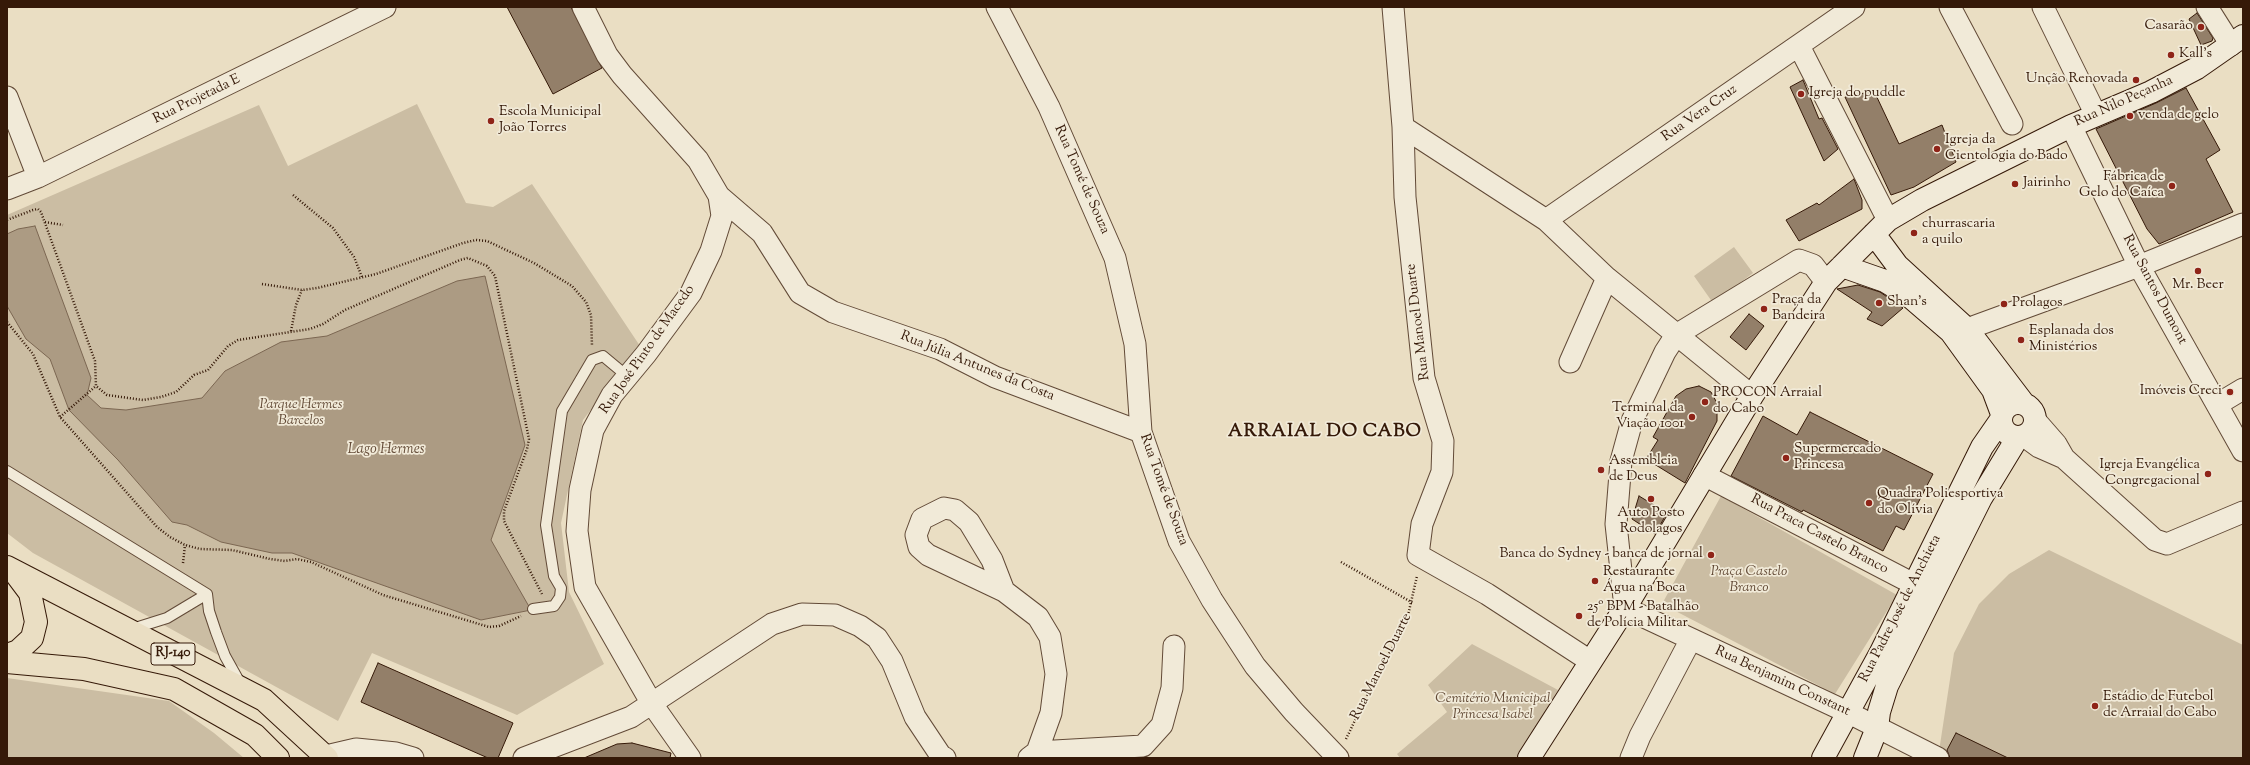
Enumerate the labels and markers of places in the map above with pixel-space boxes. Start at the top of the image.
place label: Casarão [2145,19,2193,35]
marker: Casarão [2196,22,2206,32]
place label: Kall's [2179,47,2212,63]
marker: Kall's [2166,50,2176,60]
place label: Unção Renovada [2026,72,2128,88]
marker: Unção Renovada [2131,75,2141,85]
place label: Igreja do puddle [1809,86,1906,102]
marker: Igreja do puddle [1796,89,1806,99]
place label: Escola Municipal João Torres [499,105,601,138]
place label: venda de gelo [2138,108,2219,124]
marker: venda de gelo [2125,111,2135,121]
marker: Escola Municipal João Torres [486,116,496,126]
place label: Igreja da Cientologia do Bado [1945,133,2068,166]
marker: Igreja da Cientologia do Bado [1932,144,1942,154]
place label: Fábrica de Gelo do Caíca [2079,170,2164,202]
place label: Jairinho [2023,176,2071,192]
marker: Jairinho [2010,179,2020,189]
marker: Fábrica de Gelo do Caíca [2167,181,2177,191]
place label: churrascaria a quilo [1922,217,1995,250]
marker: churrascaria a quilo [1909,228,1919,238]
marker: Mr. Beer [2193,266,2203,276]
place label: Mr. Beer [2172,278,2224,294]
place label: Praça da Bandeira [1772,293,1825,326]
place label: Shan's [1887,295,1927,311]
place label: Prolagos [2012,296,2063,312]
marker: Shan's [1874,298,1884,308]
marker: Prolagos [1999,299,2009,309]
marker: Praça da Bandeira [1759,304,1769,314]
place label: Esplanada dos Ministérios [2029,324,2114,356]
marker: Esplanada dos Ministérios [2016,335,2026,345]
place label: Imóveis Creci [2140,384,2222,400]
place label: PROCON Arraial do Cabo [1713,386,1822,418]
marker: Imóveis Creci [2225,387,2235,397]
marker: PROCON Arraial do Cabo [1700,397,1710,407]
place label: Terminal da Viação 1001 [1612,401,1684,434]
marker: Terminal da Viação 1001 [1687,412,1697,422]
place label: Supermercado Princesa [1794,442,1881,474]
marker: Supermercado Princesa [1781,453,1791,463]
place label: Assembleia de Deus [1609,454,1678,486]
place label: Igreja Evangélica Congregacional [2099,458,2200,490]
marker: Assembleia de Deus [1596,465,1606,475]
marker: Igreja Evangélica Congregacional [2203,469,2213,479]
place label: Quadra Poliesportiva do Olívia [1877,487,2003,520]
marker: Auto Posto Rodolagos [1646,494,1656,504]
marker: Quadra Poliesportiva do Olívia [1864,498,1874,508]
place label: Auto Posto Rodolagos [1617,506,1685,538]
place label: Banca do Sydney - banca de jornal [1500,547,1703,563]
marker: Banca do Sydney - banca de jornal [1706,550,1716,560]
place label: Restaurante Água na Boca [1603,565,1685,598]
marker: Restaurante Água na Boca [1590,576,1600,586]
place label: 25º BPM - Batalhão de Polícia Militar [1587,600,1699,632]
marker: 25º BPM - Batalhão de Polícia Militar [1574,611,1584,621]
place label: Estádio de Futebol de Arraial do Cabo [2103,690,2217,722]
marker: Estádio de Futebol de Arraial do Cabo [2090,701,2100,711]

